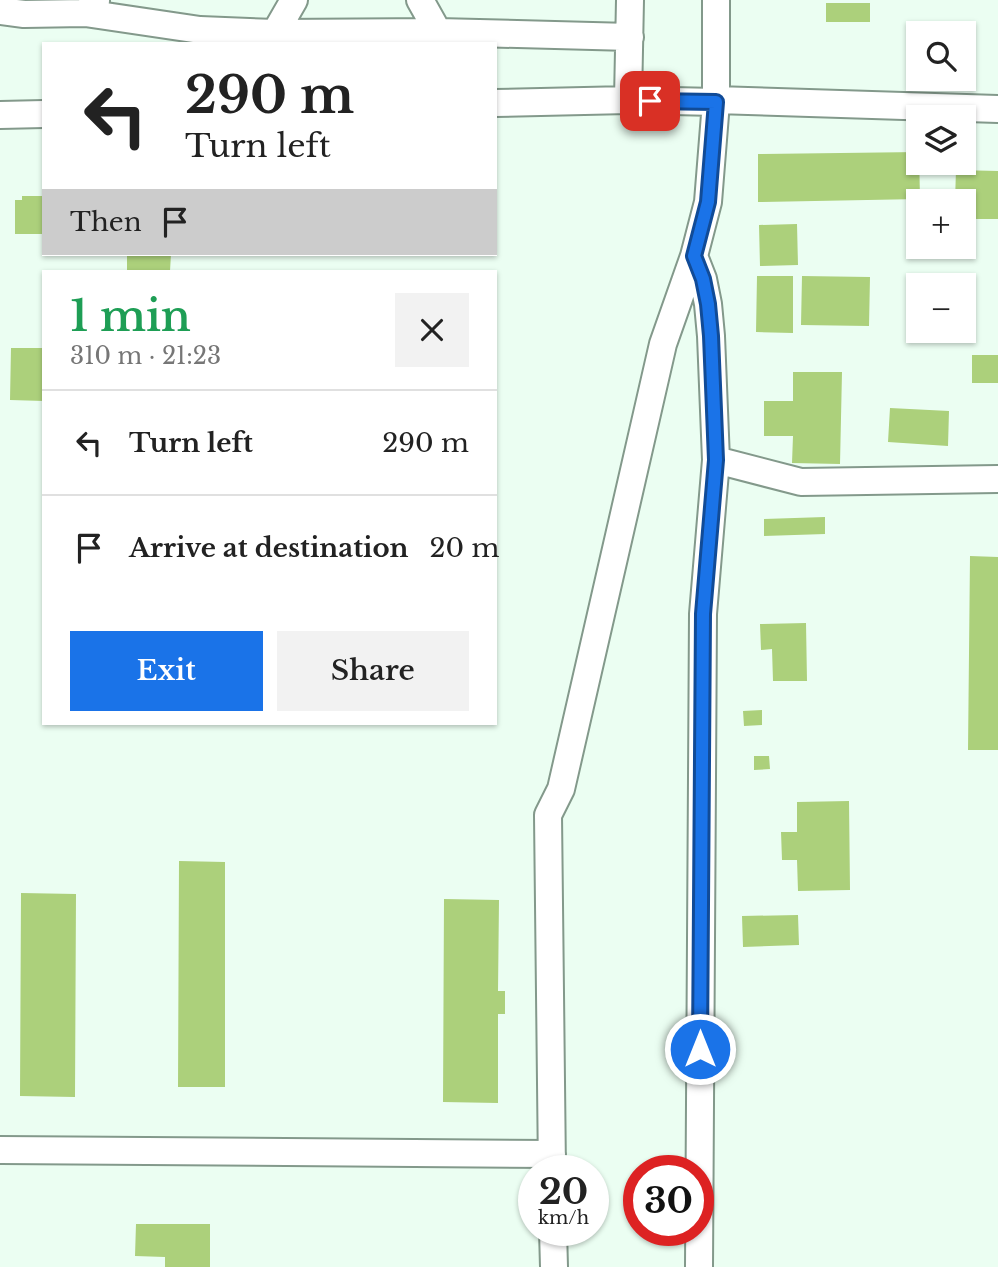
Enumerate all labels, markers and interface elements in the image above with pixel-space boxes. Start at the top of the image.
map controls [906,21,976,343]
button: search [906,21,976,91]
text: 290 m [185,65,354,126]
icon: left [70,70,161,161]
pin [620,71,680,131]
icon: arrive [631,82,669,120]
button: layers [906,105,976,175]
text: Turn left [185,126,331,166]
button: + [906,189,976,259]
icon: arrive [156,203,194,241]
text: Then [70,206,142,238]
button: − [906,273,976,343]
text: 1 min [70,290,191,342]
button: close [395,293,469,367]
text: 310 m · 21:23 [70,342,221,370]
icon: left [70,424,108,462]
text: Turn left [129,427,253,459]
text: 290 m [382,427,469,459]
icon: arrive [70,529,108,567]
text: Arrive at destination [129,532,409,564]
text: 20 m [430,532,499,564]
button: Exit [70,631,263,711]
button: Share [277,631,469,711]
position arrow [663,1012,737,1086]
speed limit sign: 30 [623,1155,714,1246]
text: 20 [539,1170,588,1213]
text: km/h [538,1207,589,1229]

